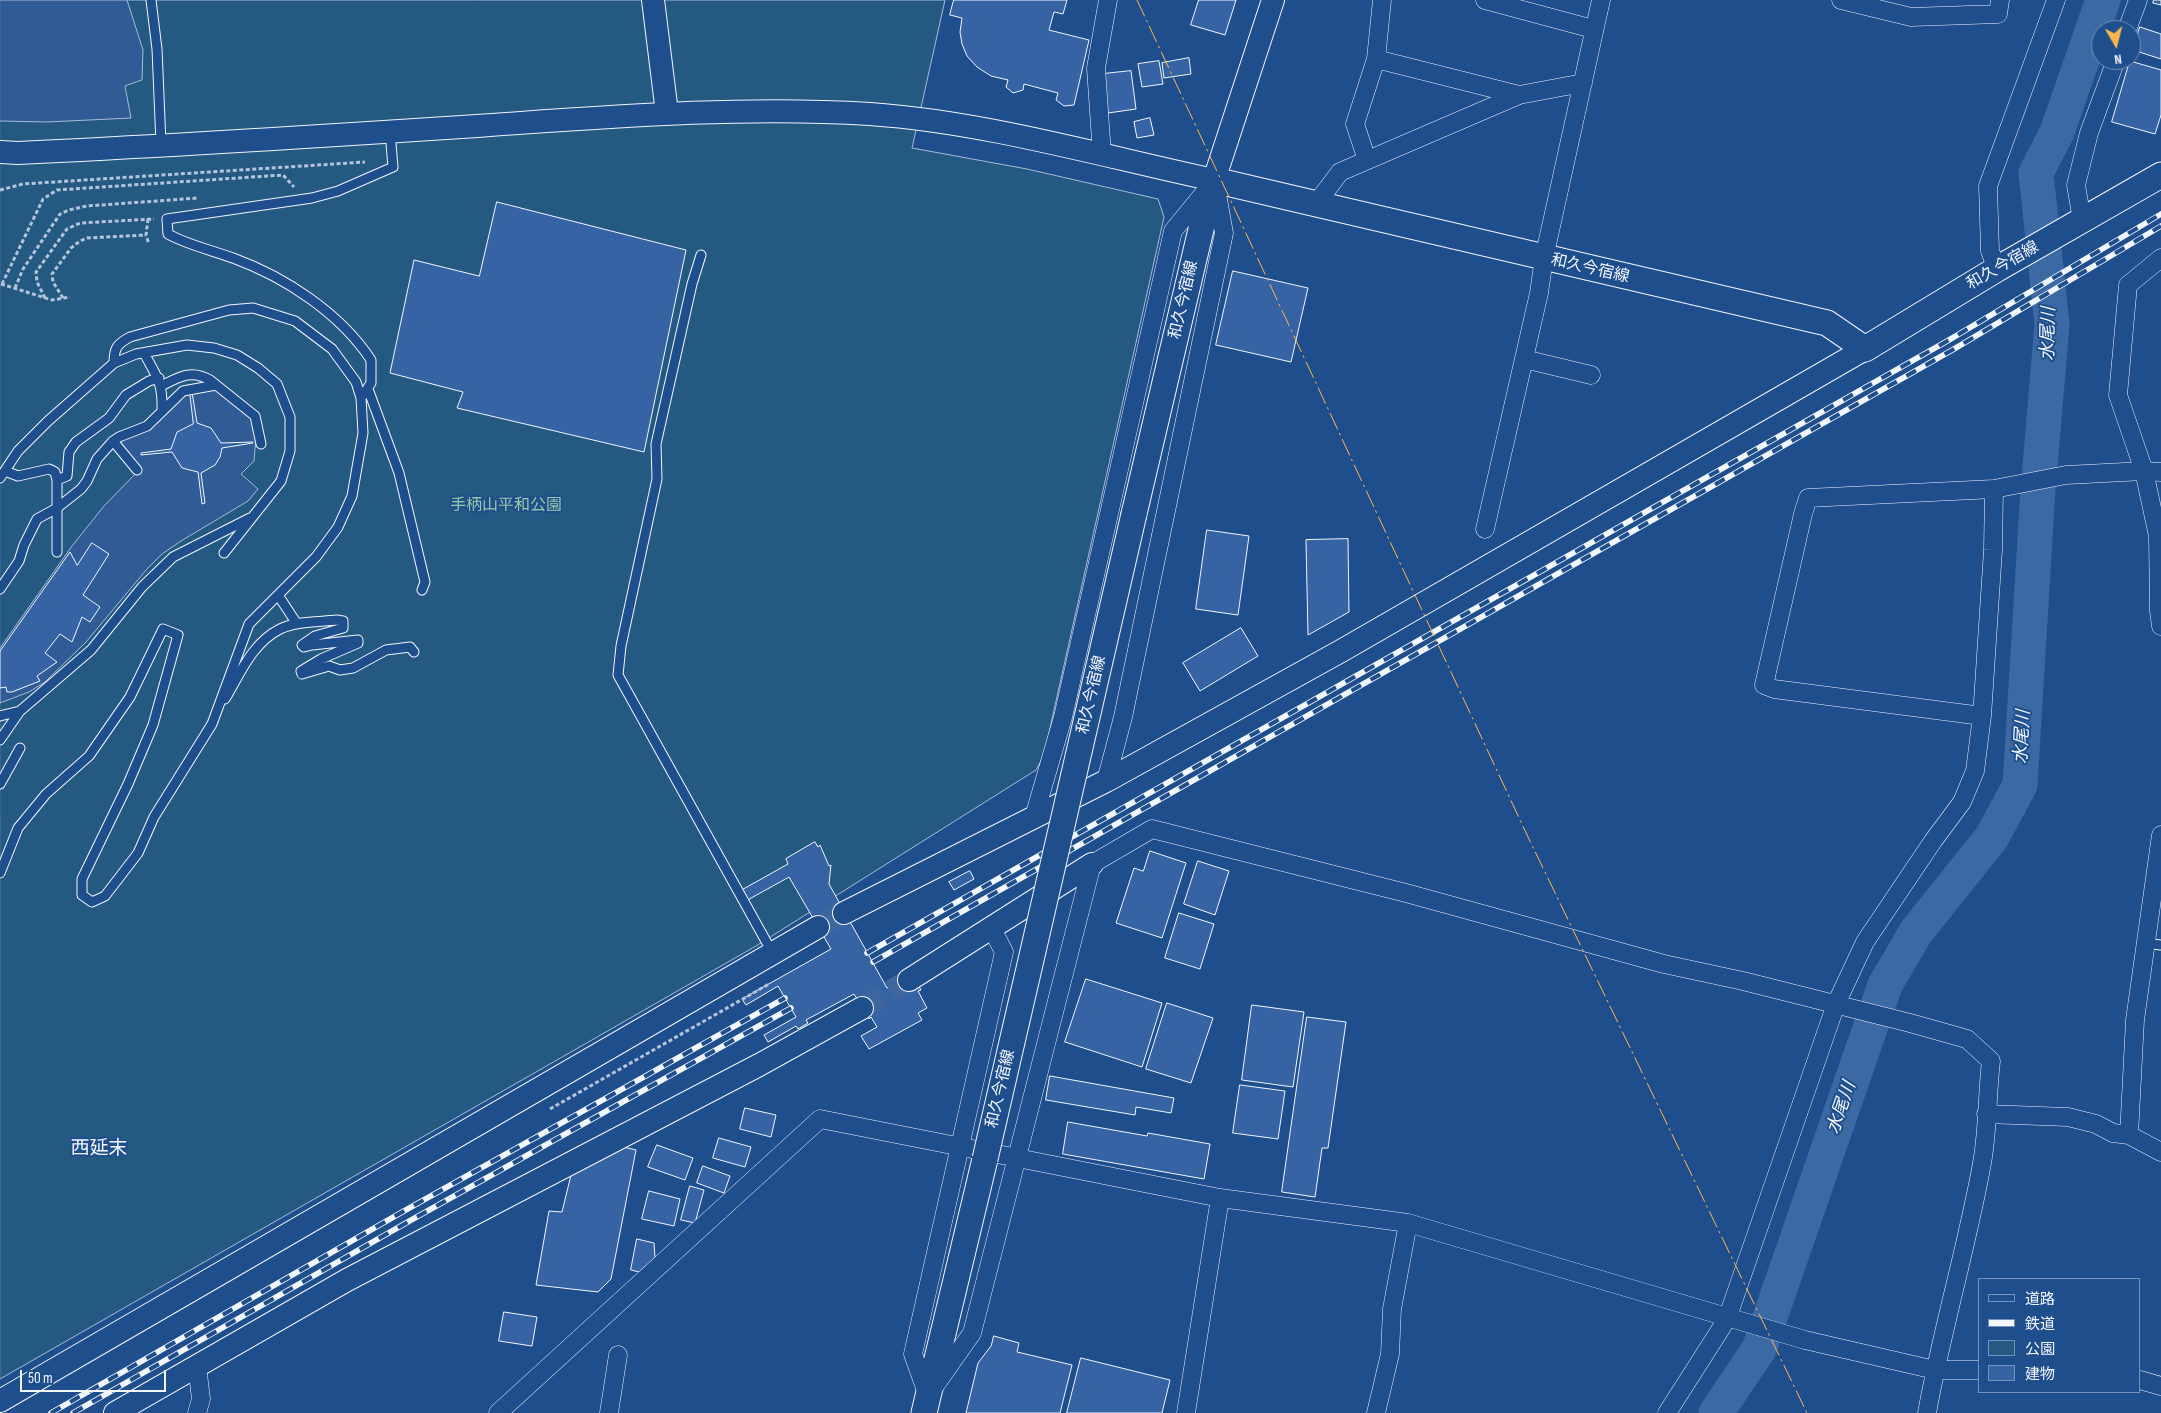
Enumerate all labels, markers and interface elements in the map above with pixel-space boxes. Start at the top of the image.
north arrow [2091,20,2141,70]
text: N [2113,50,2123,68]
street label: 和久今宿線 [1964,238,2042,294]
street label: 和久今宿線 [1549,251,1631,287]
street label: 和久今宿線 [1166,259,1202,341]
water label: 水尾川 [2038,307,2060,361]
park label: 手柄山平和公園 [450,496,562,516]
street label: 和久今宿線 [1074,654,1110,736]
water label: 水尾川 [2011,709,2035,765]
street label: 和久今宿線 [983,1048,1019,1130]
water label: 水尾川 [1823,1079,1861,1137]
district label: 西延末 [71,1138,127,1160]
legend [1978,1278,2141,1393]
text: 道路 [2025,1290,2055,1309]
text: 鉄道 [2025,1315,2055,1334]
text: 公園 [2025,1340,2055,1359]
scale bar [22,1360,169,1392]
text: 建物 [2025,1365,2055,1384]
text: 50 m [28,1369,53,1388]

